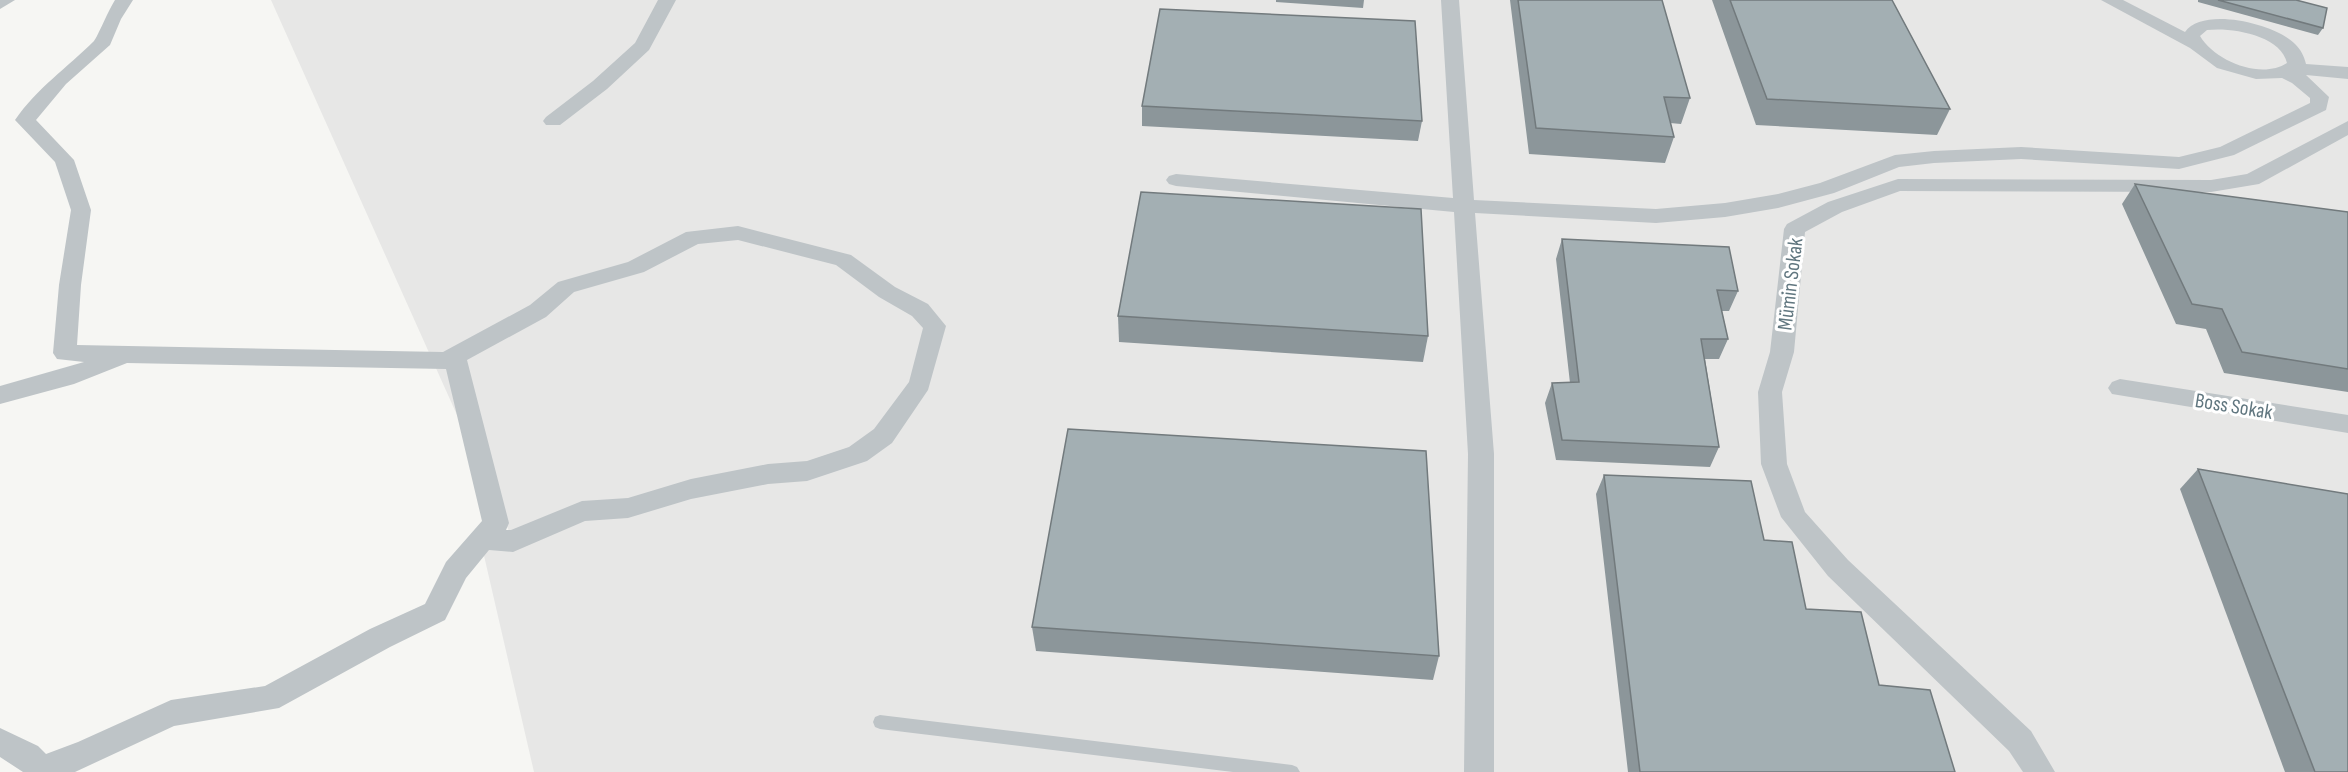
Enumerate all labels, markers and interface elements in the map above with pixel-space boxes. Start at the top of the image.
street label: Mümin Sokak [1772,236,1809,332]
street label: Boss Sokak [2193,388,2274,425]

